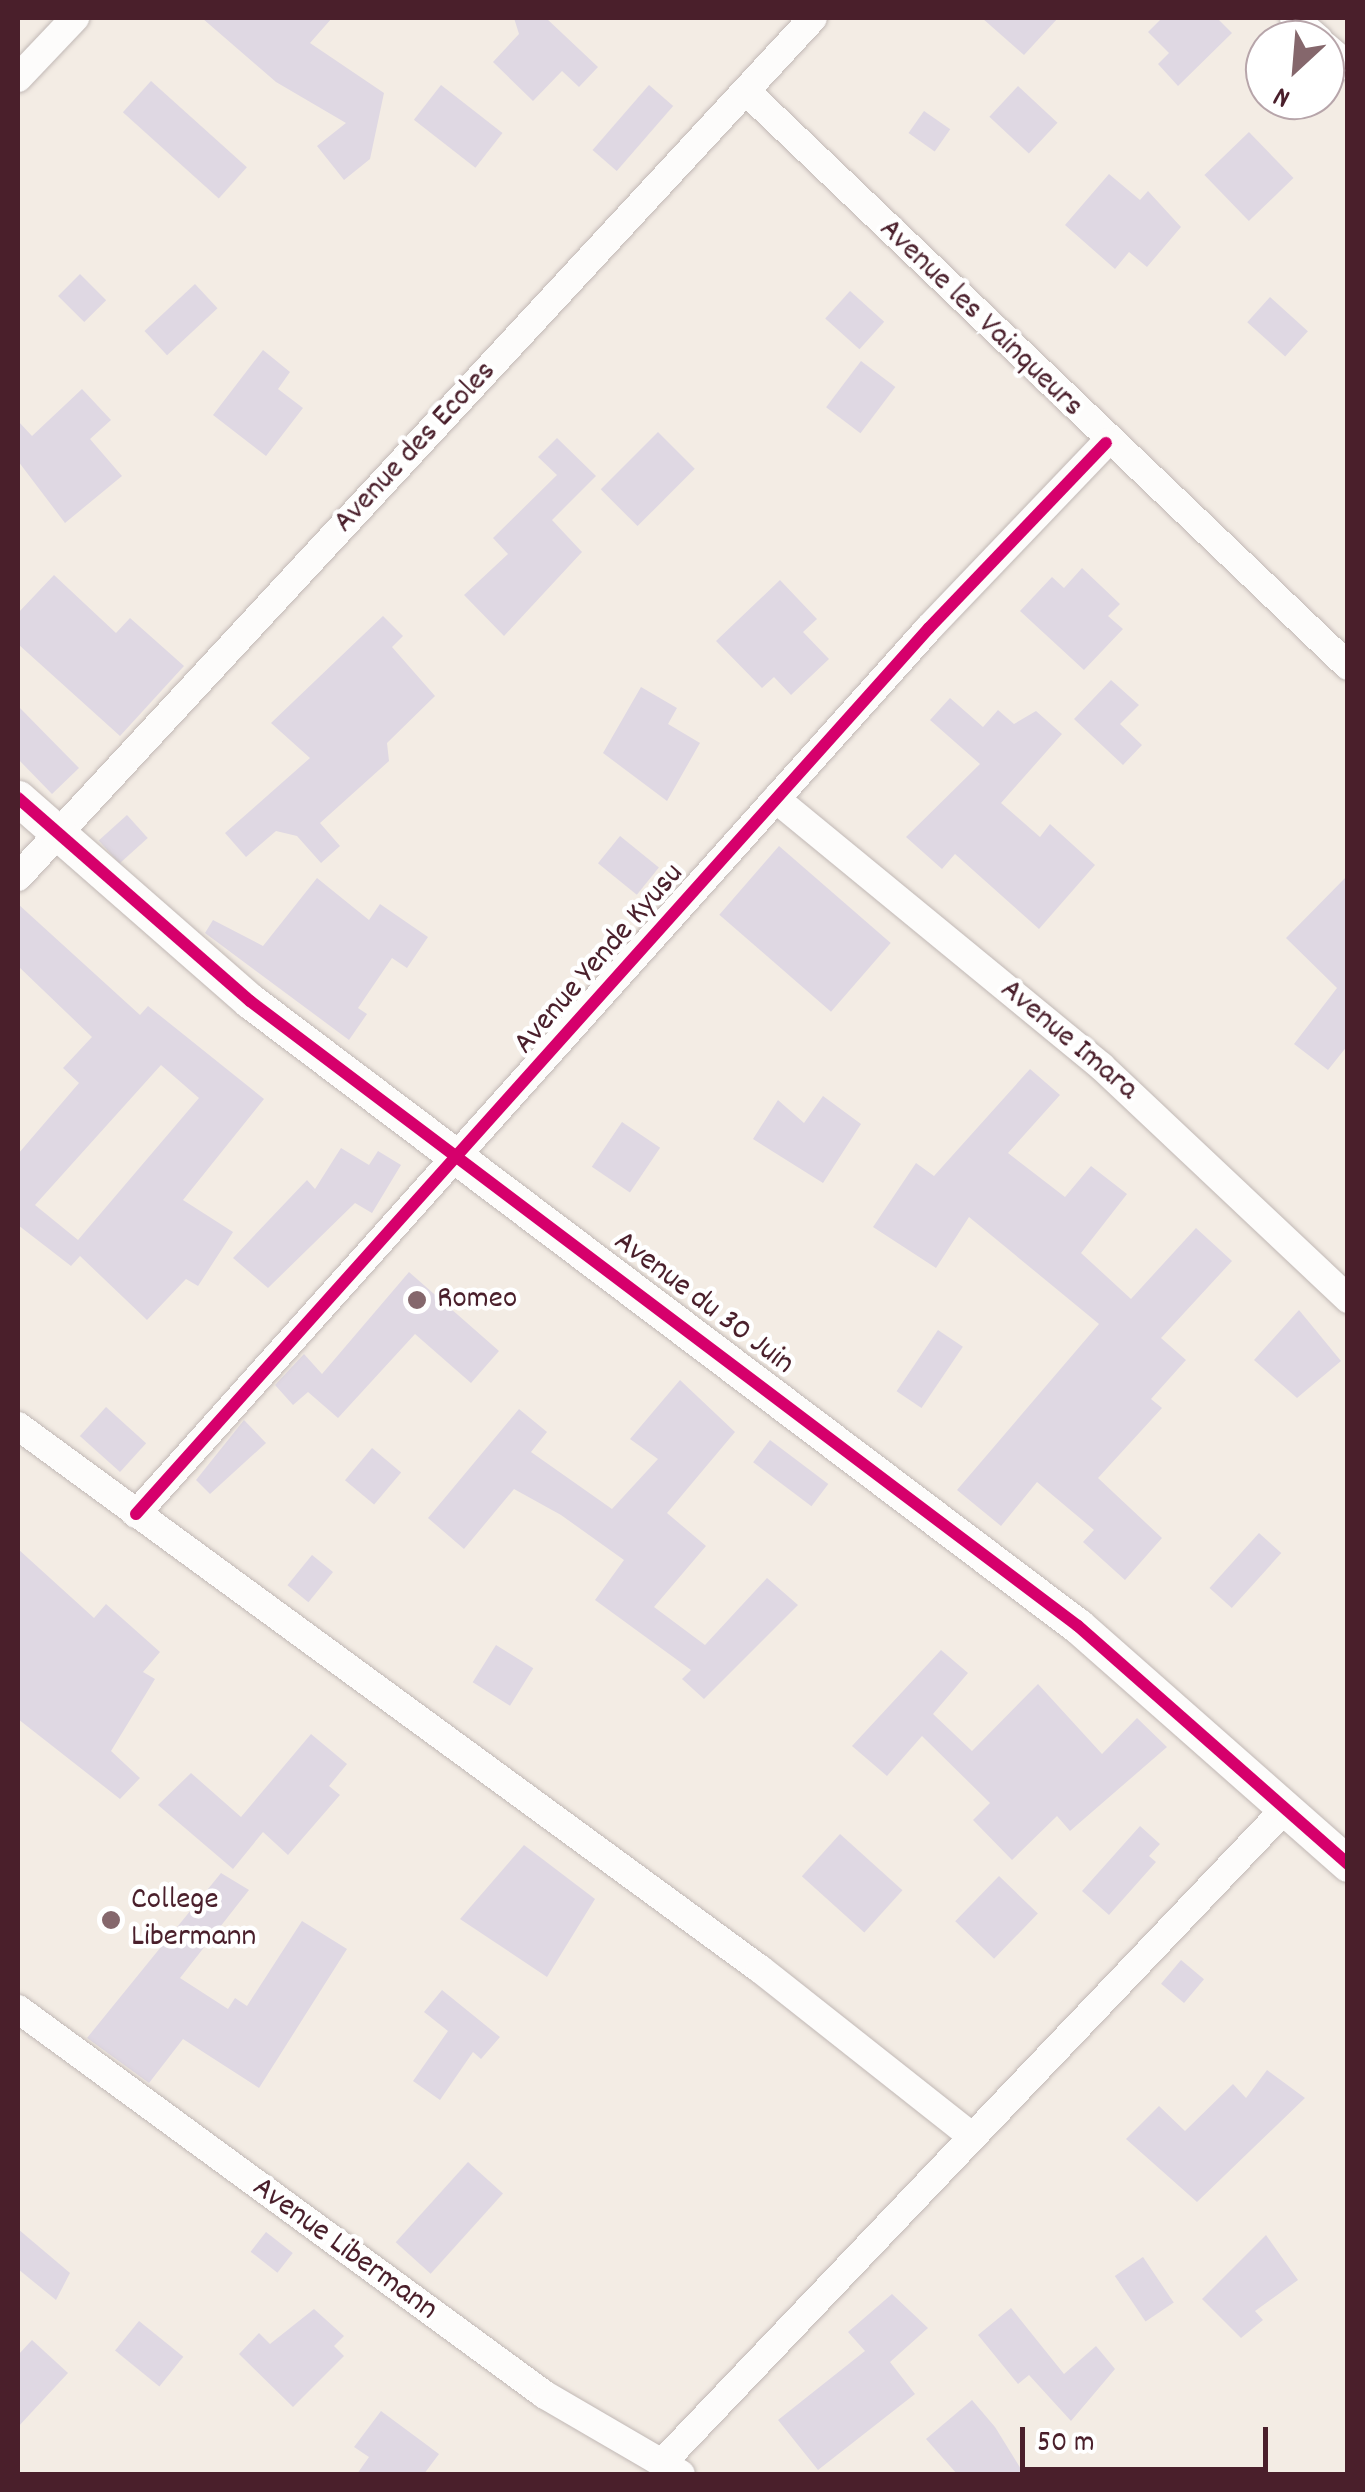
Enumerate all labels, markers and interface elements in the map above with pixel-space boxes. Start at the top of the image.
north arrow [1245,20,1345,120]
text: N [1268,74,1298,116]
street label: Avenue les Vainqueurs [870,212,1090,426]
street label: Avenue des Ecoles [326,354,506,542]
street label: Avenue Yende Kyusu [507,857,693,1063]
street label: Avenue Imara [991,972,1145,1110]
street label: Avenue du 30 Juin [605,1224,801,1384]
place label: Romeo [437,1281,517,1319]
marker: Romeo [406,1289,428,1311]
place label: College Libermann [131,1883,256,1958]
marker: College Libermann [100,1909,122,1931]
street label: Avenue Libermann [244,2170,444,2330]
scale bar [1025,2407,1272,2469]
text: 50 m [1037,2423,1095,2466]

